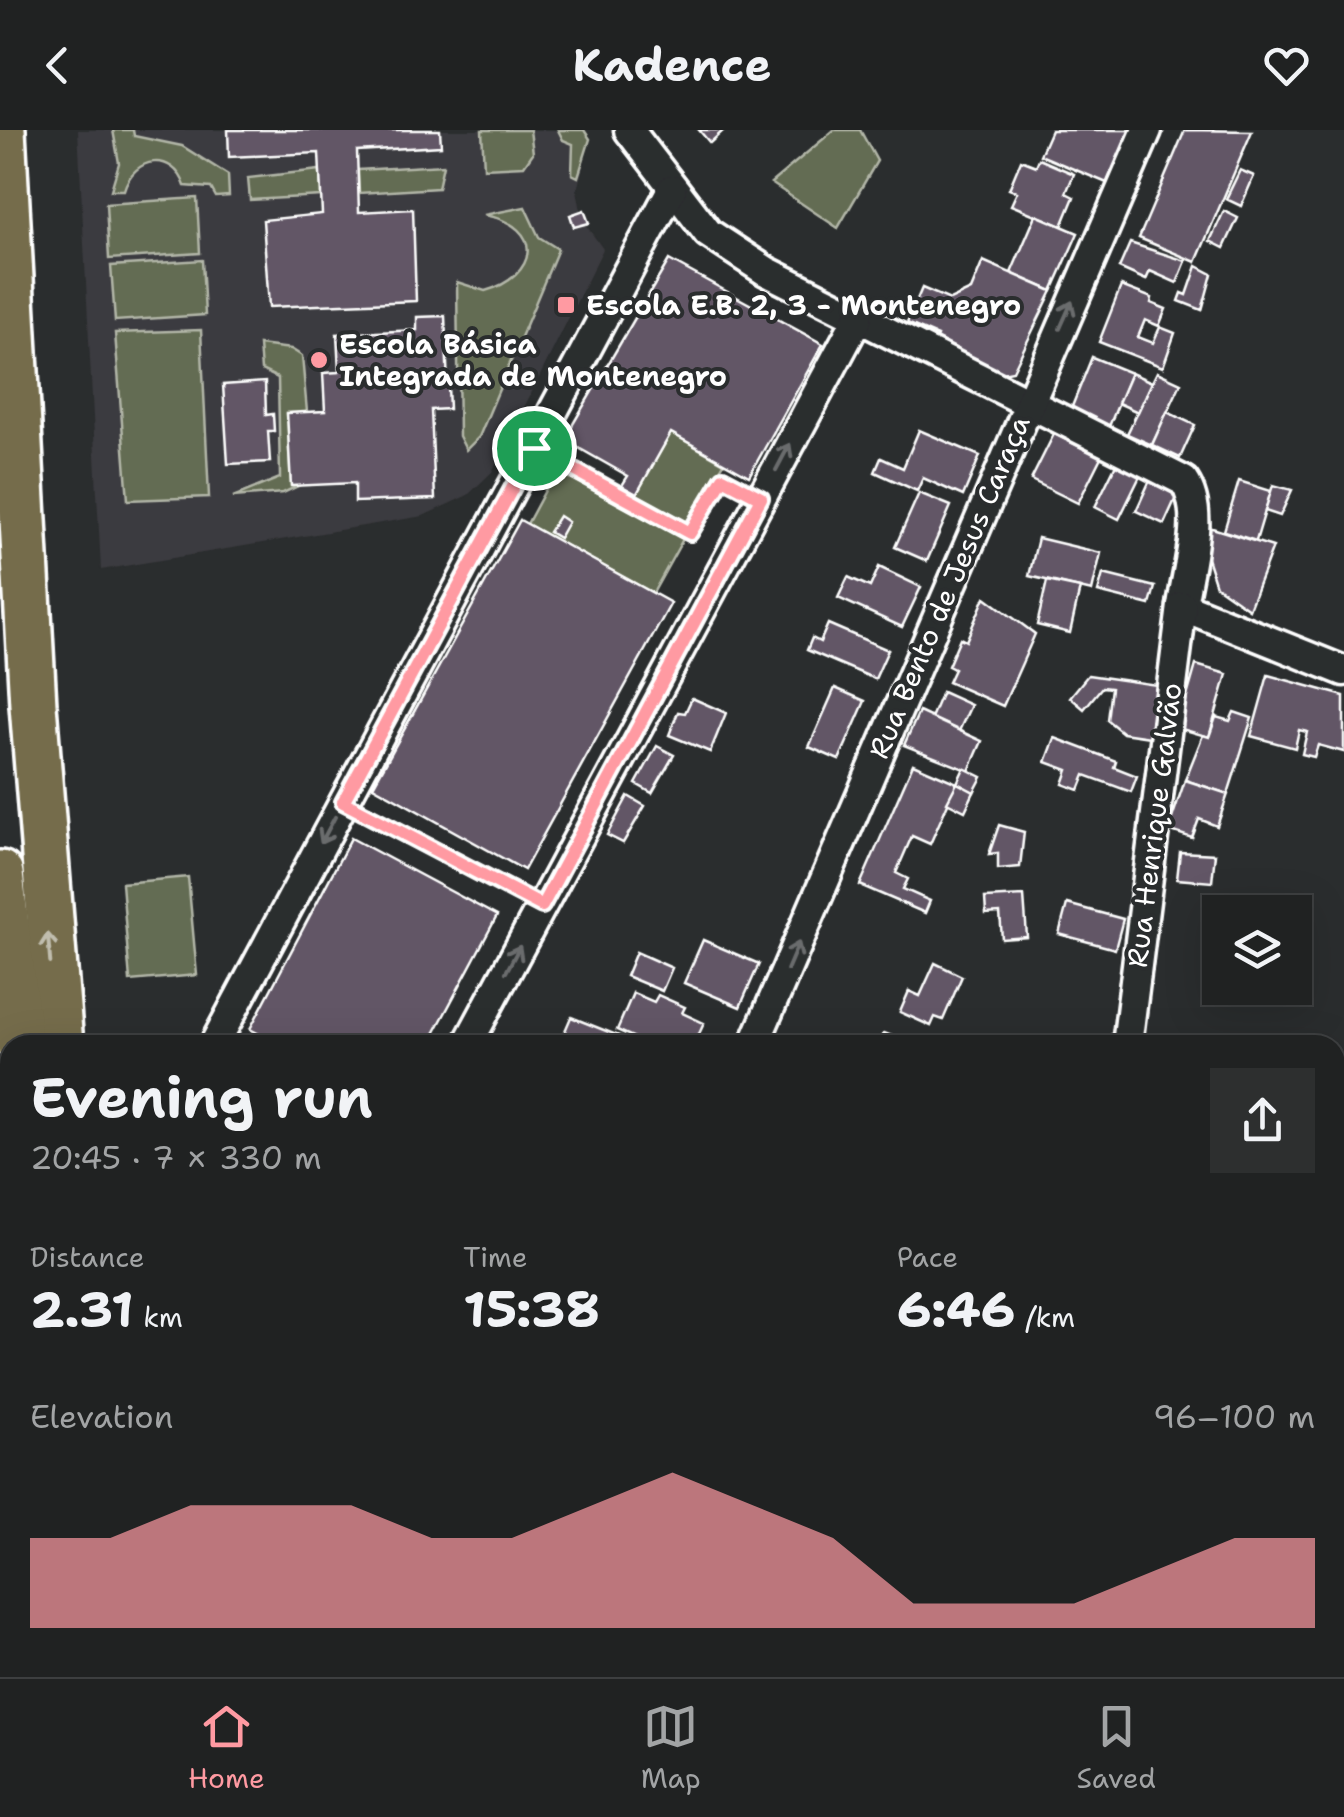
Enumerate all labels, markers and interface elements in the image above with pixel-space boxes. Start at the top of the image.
text: Kadence [573,35,771,95]
icon: back [30,38,85,93]
icon: heart [1259,38,1314,93]
place label: Escola E.B. 2, 3 - Montenegro [586,286,1021,324]
marker: Escola E.B. 2, 3 - Montenegro [555,294,577,316]
one-way arrow [1058,300,1076,331]
place label: Escola Básica Integrada de Montenegro [339,325,727,395]
marker: Escola Básica Integrada de Montenegro [308,349,330,371]
pin [492,406,577,491]
street label: Rua Bento de Jesus Caraça [859,410,1039,764]
icon: arrive [507,421,562,476]
one-way arrow [774,443,793,472]
street label: Rua Henrique Galvão [1118,681,1190,969]
one-way arrow [318,815,337,844]
map controls [1202,895,1312,1005]
button: layers [1202,895,1312,1005]
one-way arrow [40,933,59,965]
one-way arrow [785,941,803,972]
one-way arrow [504,945,523,975]
text: Evening run [30,1061,373,1135]
button: share [1210,1068,1315,1173]
text: 20:45 · 7 × 330 m [30,1136,322,1179]
text: Distance [30,1238,145,1276]
text: Time [463,1238,528,1276]
text: Pace [897,1238,958,1276]
text: 2.31 [30,1276,134,1343]
text: 15:38 [463,1276,600,1343]
text: 6:46 [897,1276,1016,1343]
text: km [134,1298,183,1336]
text: /km [1016,1298,1075,1336]
text: Elevation [30,1395,173,1438]
text: 96–100 m [1153,1395,1315,1438]
tab: Home [188,1699,265,1797]
tab: Map [641,1699,701,1797]
tab: Saved [1077,1699,1156,1797]

